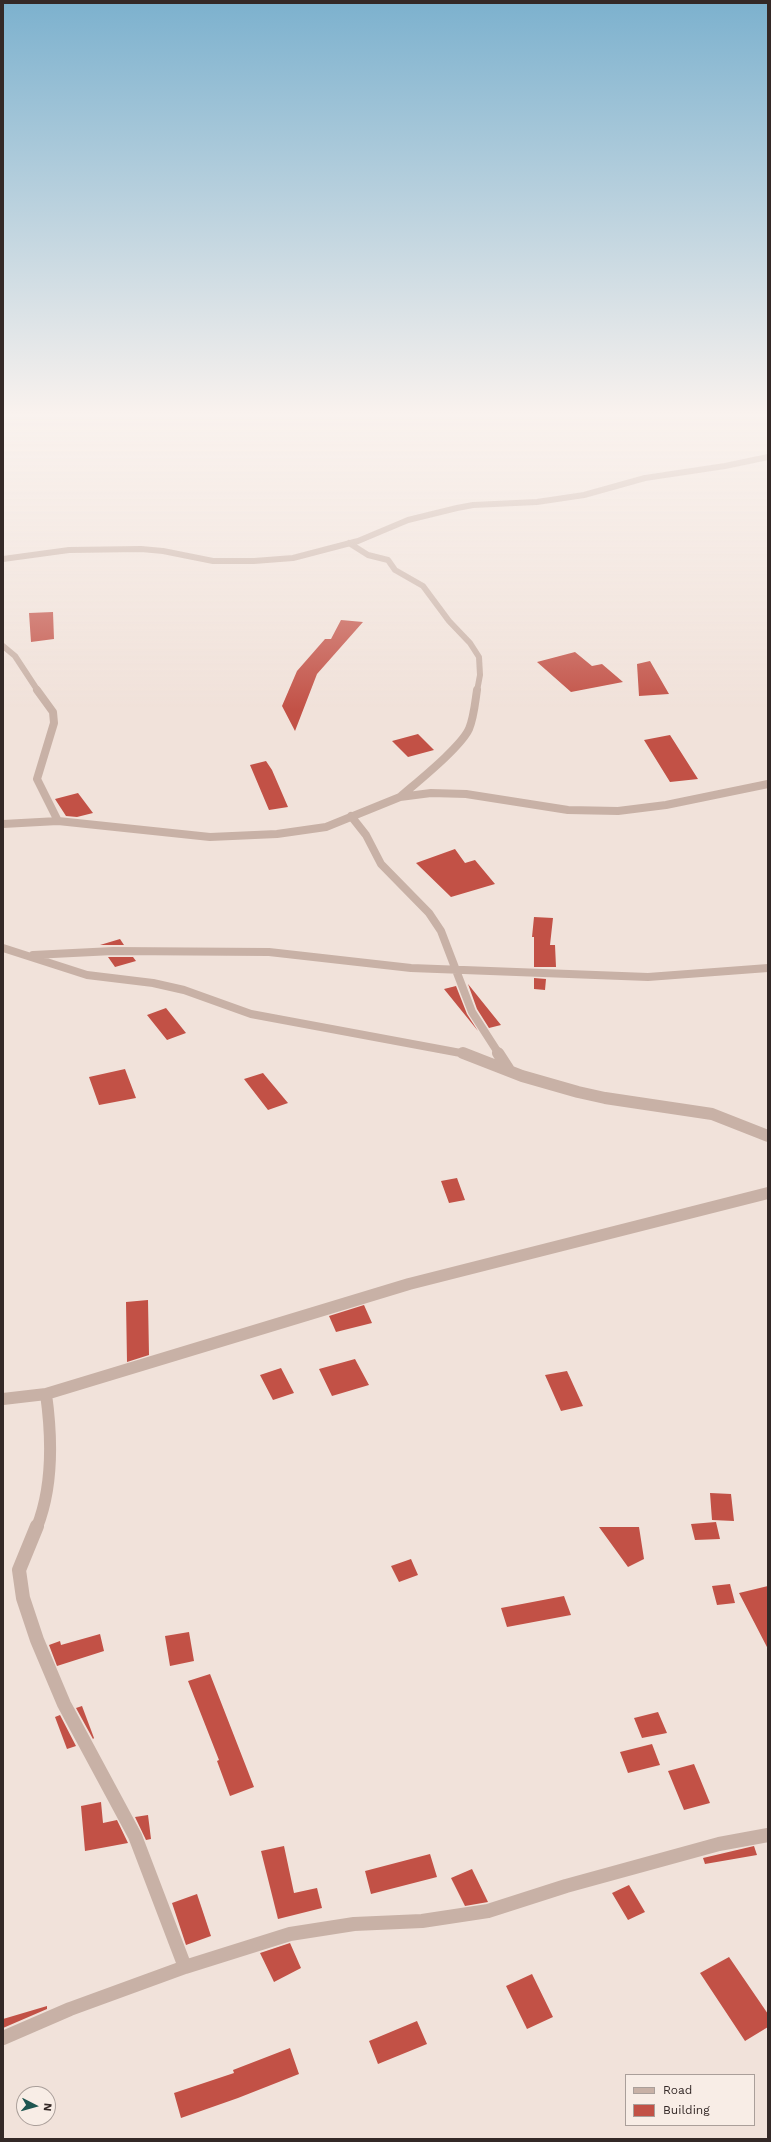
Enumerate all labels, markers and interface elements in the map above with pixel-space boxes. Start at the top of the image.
legend [625,2074,755,2126]
text: Road [663,2083,692,2097]
north arrow [16,2086,56,2126]
text: N [41,2102,54,2112]
text: Building [663,2103,710,2117]

